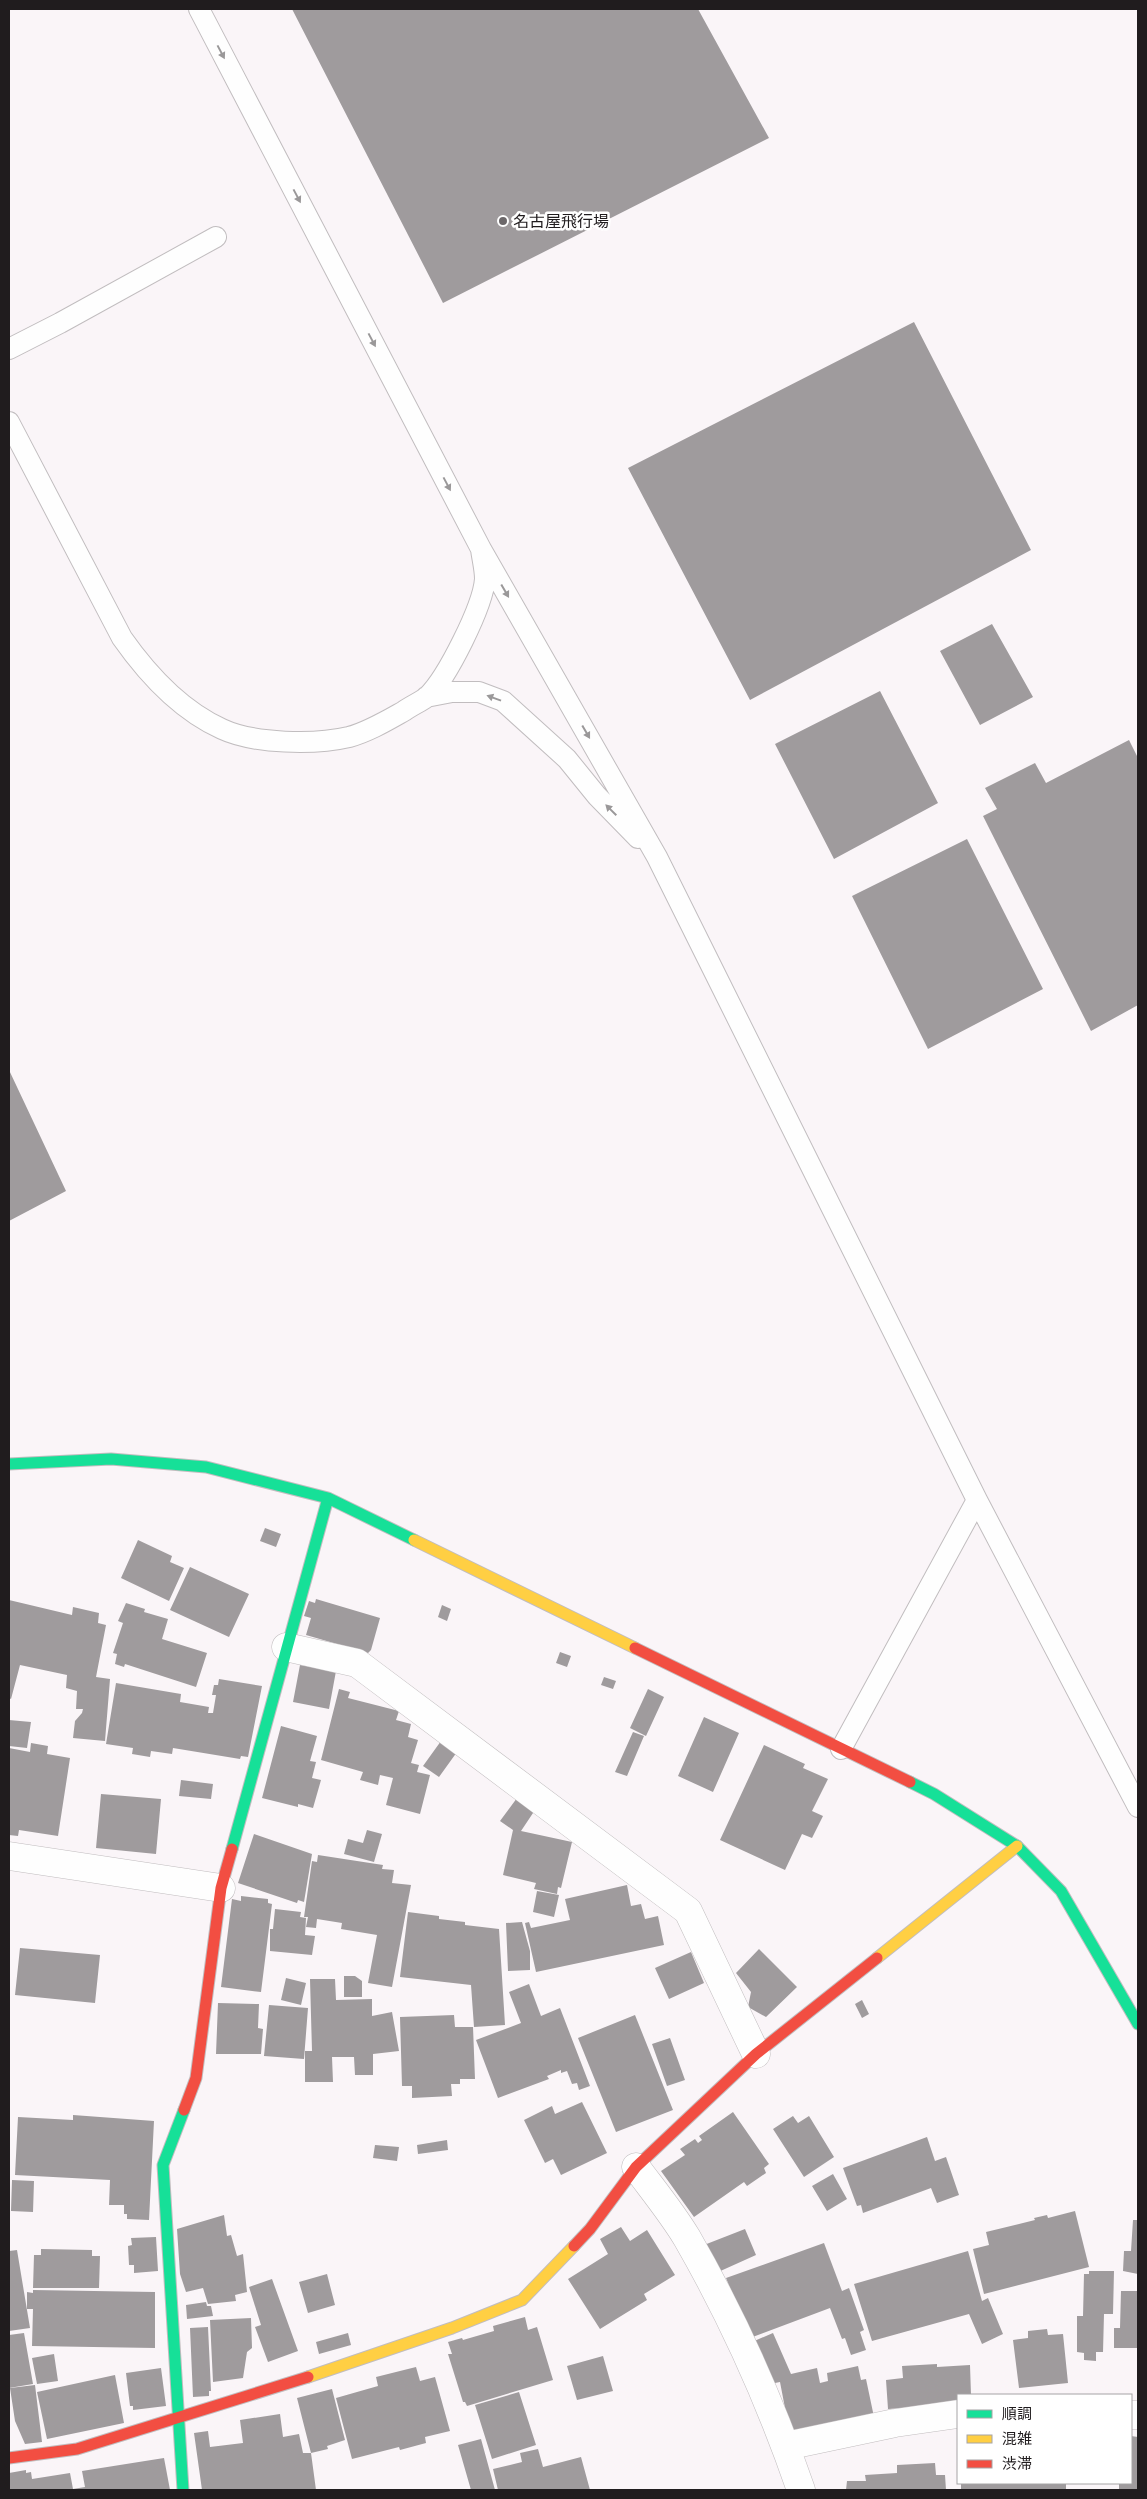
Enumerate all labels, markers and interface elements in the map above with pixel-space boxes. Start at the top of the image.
one-way arrow [217,45,225,59]
one-way arrow [293,189,301,203]
place label: 名古屋飛行場 [513,211,609,233]
marker: 名古屋飛行場 [497,215,509,227]
one-way arrow [368,333,376,347]
one-way arrow [443,477,451,491]
one-way arrow [501,584,510,598]
one-way arrow [487,694,502,701]
one-way arrow [582,725,590,740]
one-way arrow [605,804,617,816]
legend [957,2394,1132,2484]
text: 順調 [1002,2404,1032,2424]
text: 混雑 [1002,2429,1032,2449]
text: 渋滞 [1002,2454,1032,2474]

